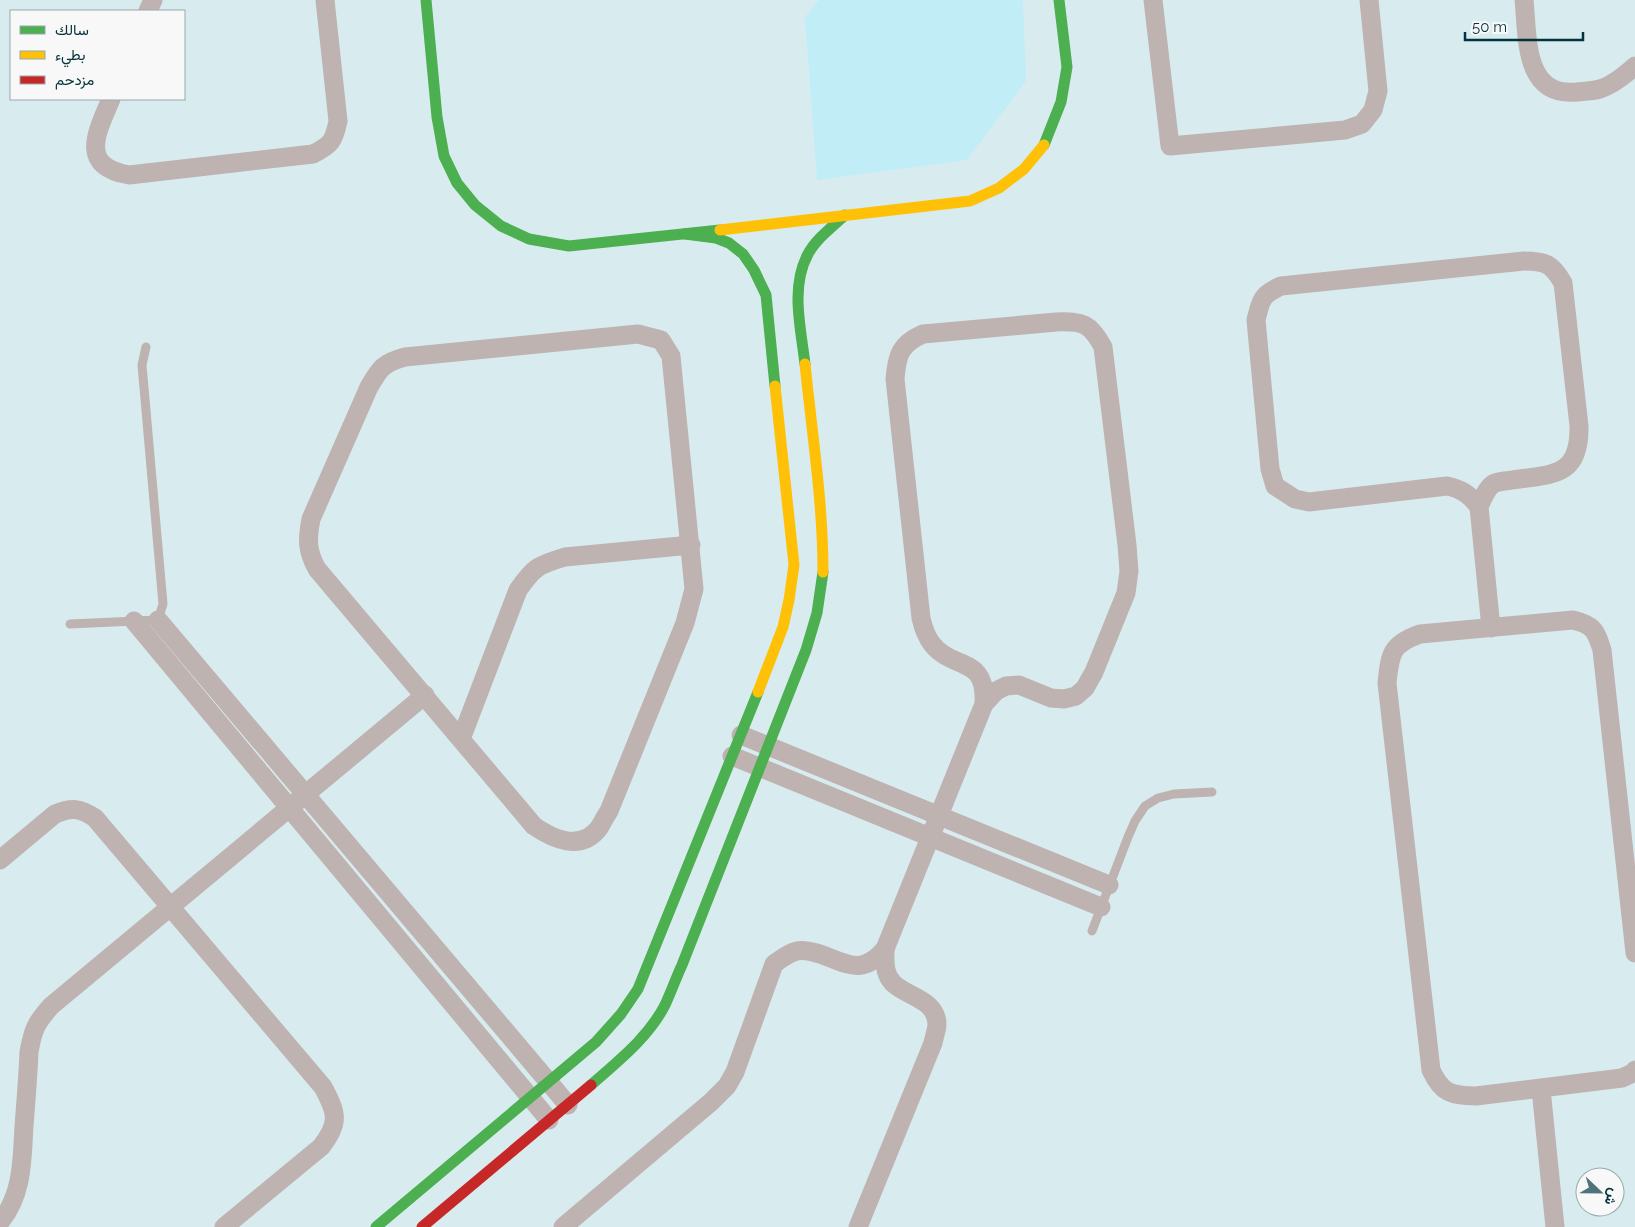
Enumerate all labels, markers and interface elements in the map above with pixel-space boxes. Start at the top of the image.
legend [10,10,185,100]
scale bar [1465,10,1582,42]
text: 50 m [1472,18,1507,36]
text: سالك [55,21,89,39]
text: بطيء [55,46,85,68]
text: مزدحم [55,71,94,90]
north arrow [1575,1167,1625,1217]
text: ش [1600,1186,1623,1208]

